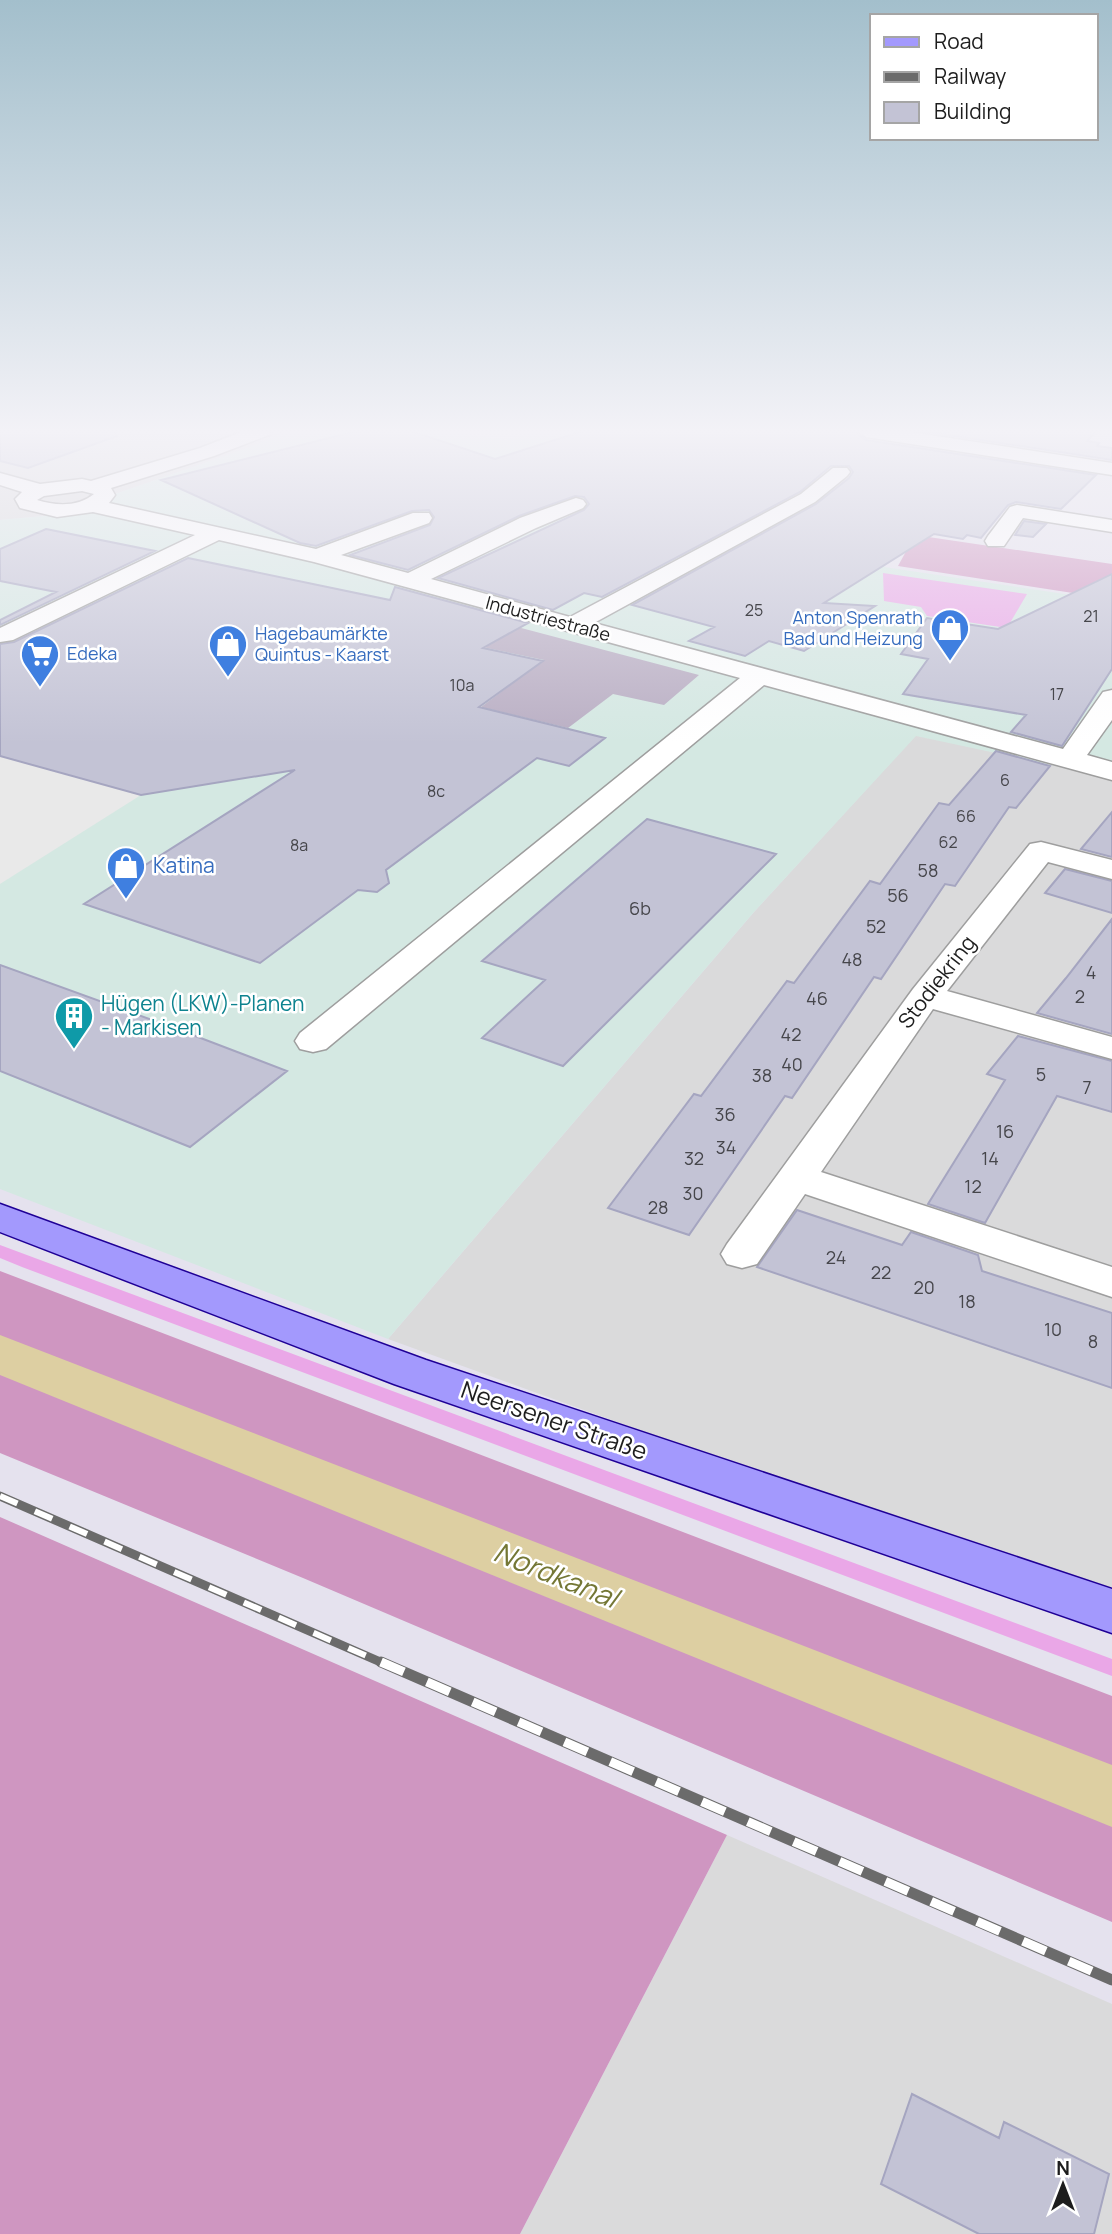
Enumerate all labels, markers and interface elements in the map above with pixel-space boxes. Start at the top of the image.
legend [870,14,1098,140]
text: Road [934,27,984,55]
text: Railway [934,62,1006,90]
text: Building [934,97,1011,125]
street label: Industriestraße [483,590,613,646]
house number: 25 [745,599,763,621]
place label: Anton Spenrath Bad und Heizung [783,605,923,650]
house number: 21 [1083,605,1099,627]
shop icon: Anton Spenrath Bad und Heizung [929,607,971,662]
place label: Hagebaumärkte Quintus - Kaarst [255,621,389,666]
shop icon: Hagebaumärkte Quintus - Kaarst [207,623,249,678]
supermarket icon: Edeka [19,633,61,688]
place label: Edeka [67,641,117,665]
house number: 10a [450,674,474,696]
house number: 17 [1050,683,1064,705]
house number: 6 [1000,769,1010,791]
house number: 8c [427,780,445,802]
house number: 66 [956,805,976,827]
house number: 62 [938,831,958,853]
house number: 8a [290,834,308,856]
shop icon: Katina [105,845,147,900]
place label: Katina [153,851,215,879]
house number: 58 [918,858,938,882]
house number: 56 [887,883,909,907]
house number: 6b [629,896,651,920]
house number: 52 [866,914,886,938]
street label: Stodiekring [891,929,981,1034]
house number: 48 [841,947,863,971]
house number: 4 [1086,960,1096,984]
house number: 2 [1075,984,1085,1008]
house number: 46 [806,986,828,1010]
place label: Hügen (LKW)-Planen - Markisen [101,989,305,1041]
building icon: Hügen (LKW)-Planen - Markisen [53,995,95,1050]
house number: 42 [781,1022,801,1046]
house number: 40 [781,1052,803,1076]
house number: 5 [1036,1062,1046,1086]
house number: 38 [752,1063,772,1087]
house number: 7 [1082,1075,1092,1099]
house number: 36 [714,1102,736,1126]
house number: 16 [996,1119,1014,1143]
house number: 34 [716,1135,736,1159]
house number: 32 [684,1146,704,1170]
house number: 14 [981,1146,999,1170]
house number: 12 [964,1174,982,1198]
house number: 30 [683,1181,703,1205]
house number: 28 [648,1195,668,1219]
house number: 24 [826,1245,846,1269]
house number: 22 [871,1260,891,1284]
house number: 20 [913,1275,935,1299]
house number: 18 [958,1289,976,1313]
house number: 10 [1044,1317,1062,1341]
house number: 8 [1088,1329,1098,1353]
street label: Neersener Straße [457,1372,652,1467]
water label: Nordkanal [489,1532,627,1617]
north arrow [1028,2150,1098,2220]
text: N [1056,2155,1070,2181]

